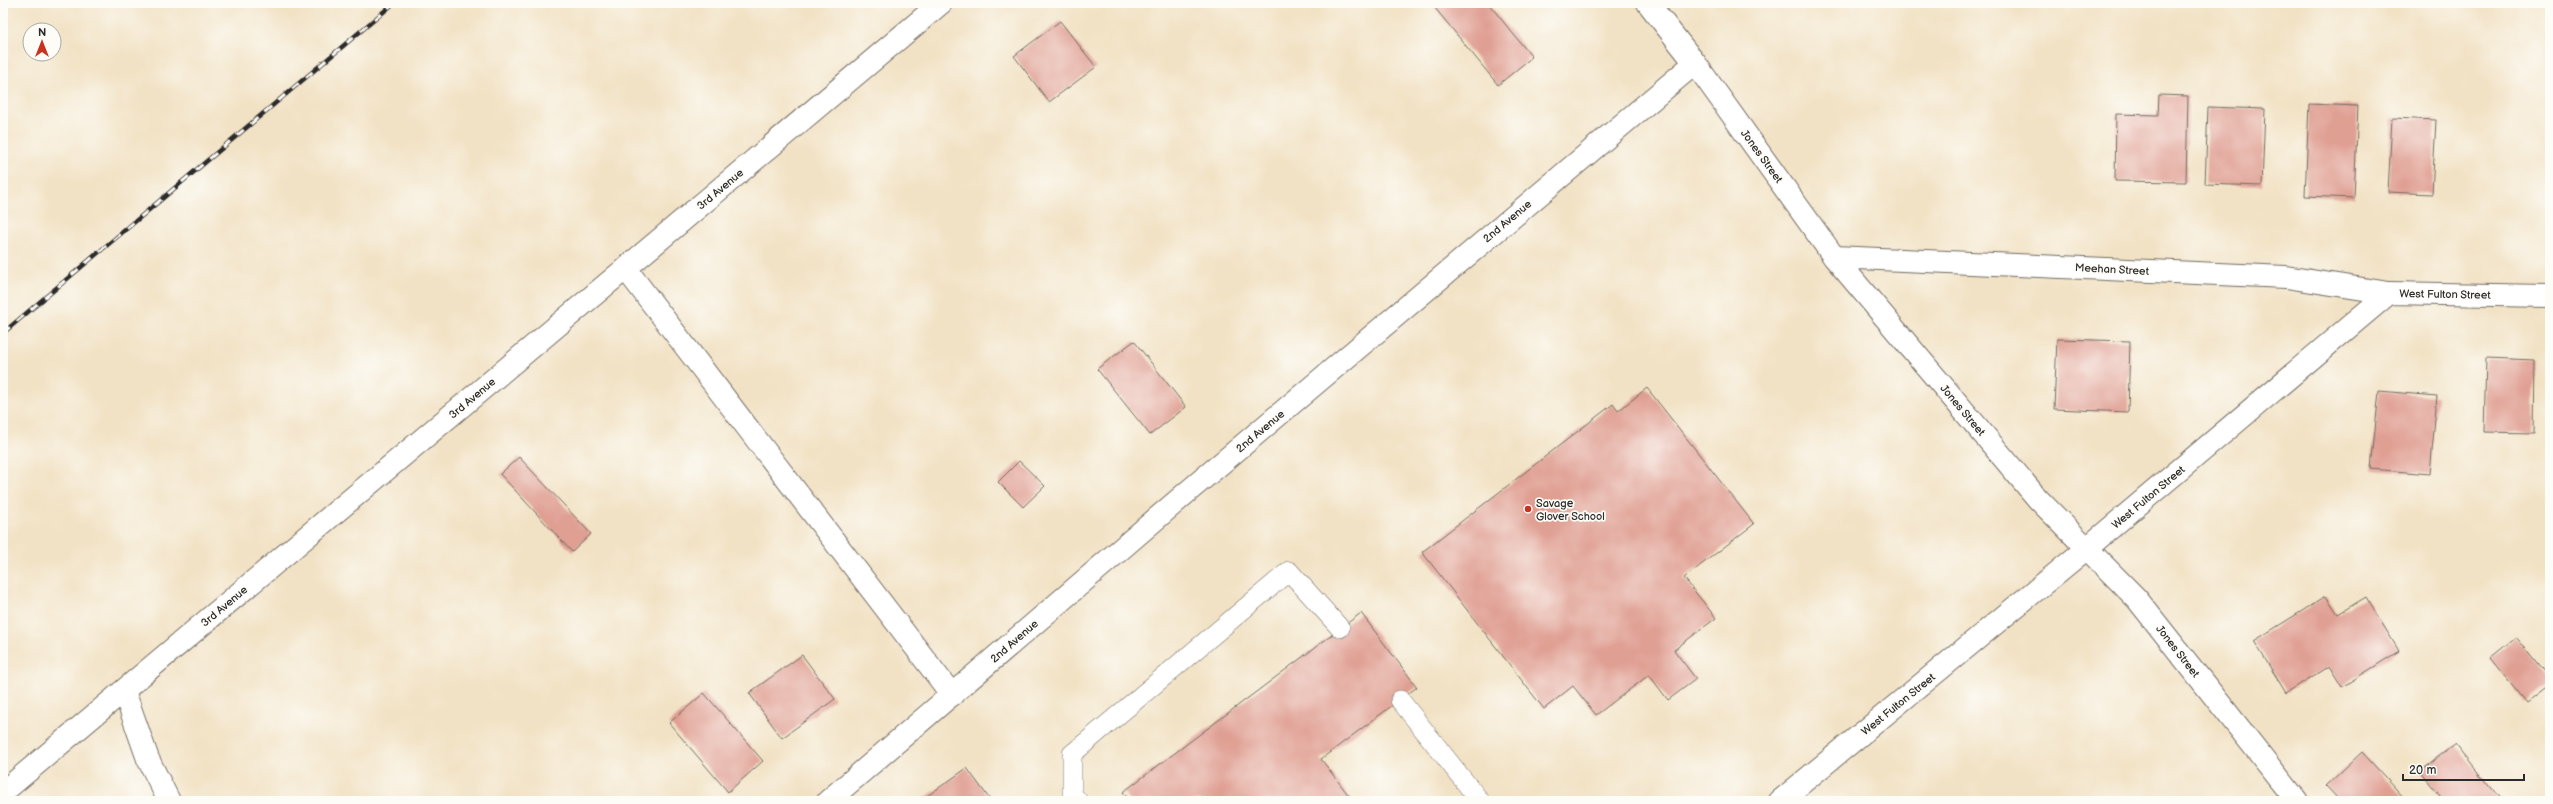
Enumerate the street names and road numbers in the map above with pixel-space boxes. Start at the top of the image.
street label: Jones Street [1738,127,1786,186]
street label: 3rd Avenue [694,166,747,213]
street label: 2nd Avenue [1481,197,1534,245]
street label: Meehan Street [2075,261,2150,278]
street label: West Fulton Street [2399,287,2491,302]
street label: 3rd Avenue [446,375,499,422]
street label: Jones Street [1937,382,1988,439]
street label: 2nd Avenue [1234,407,1287,455]
street label: West Fulton Street [2109,463,2188,532]
street label: 3rd Avenue [198,583,251,630]
street label: 2nd Avenue [988,617,1041,666]
street label: Jones Street [2153,623,2202,681]
street label: West Fulton Street [1859,670,1938,738]

